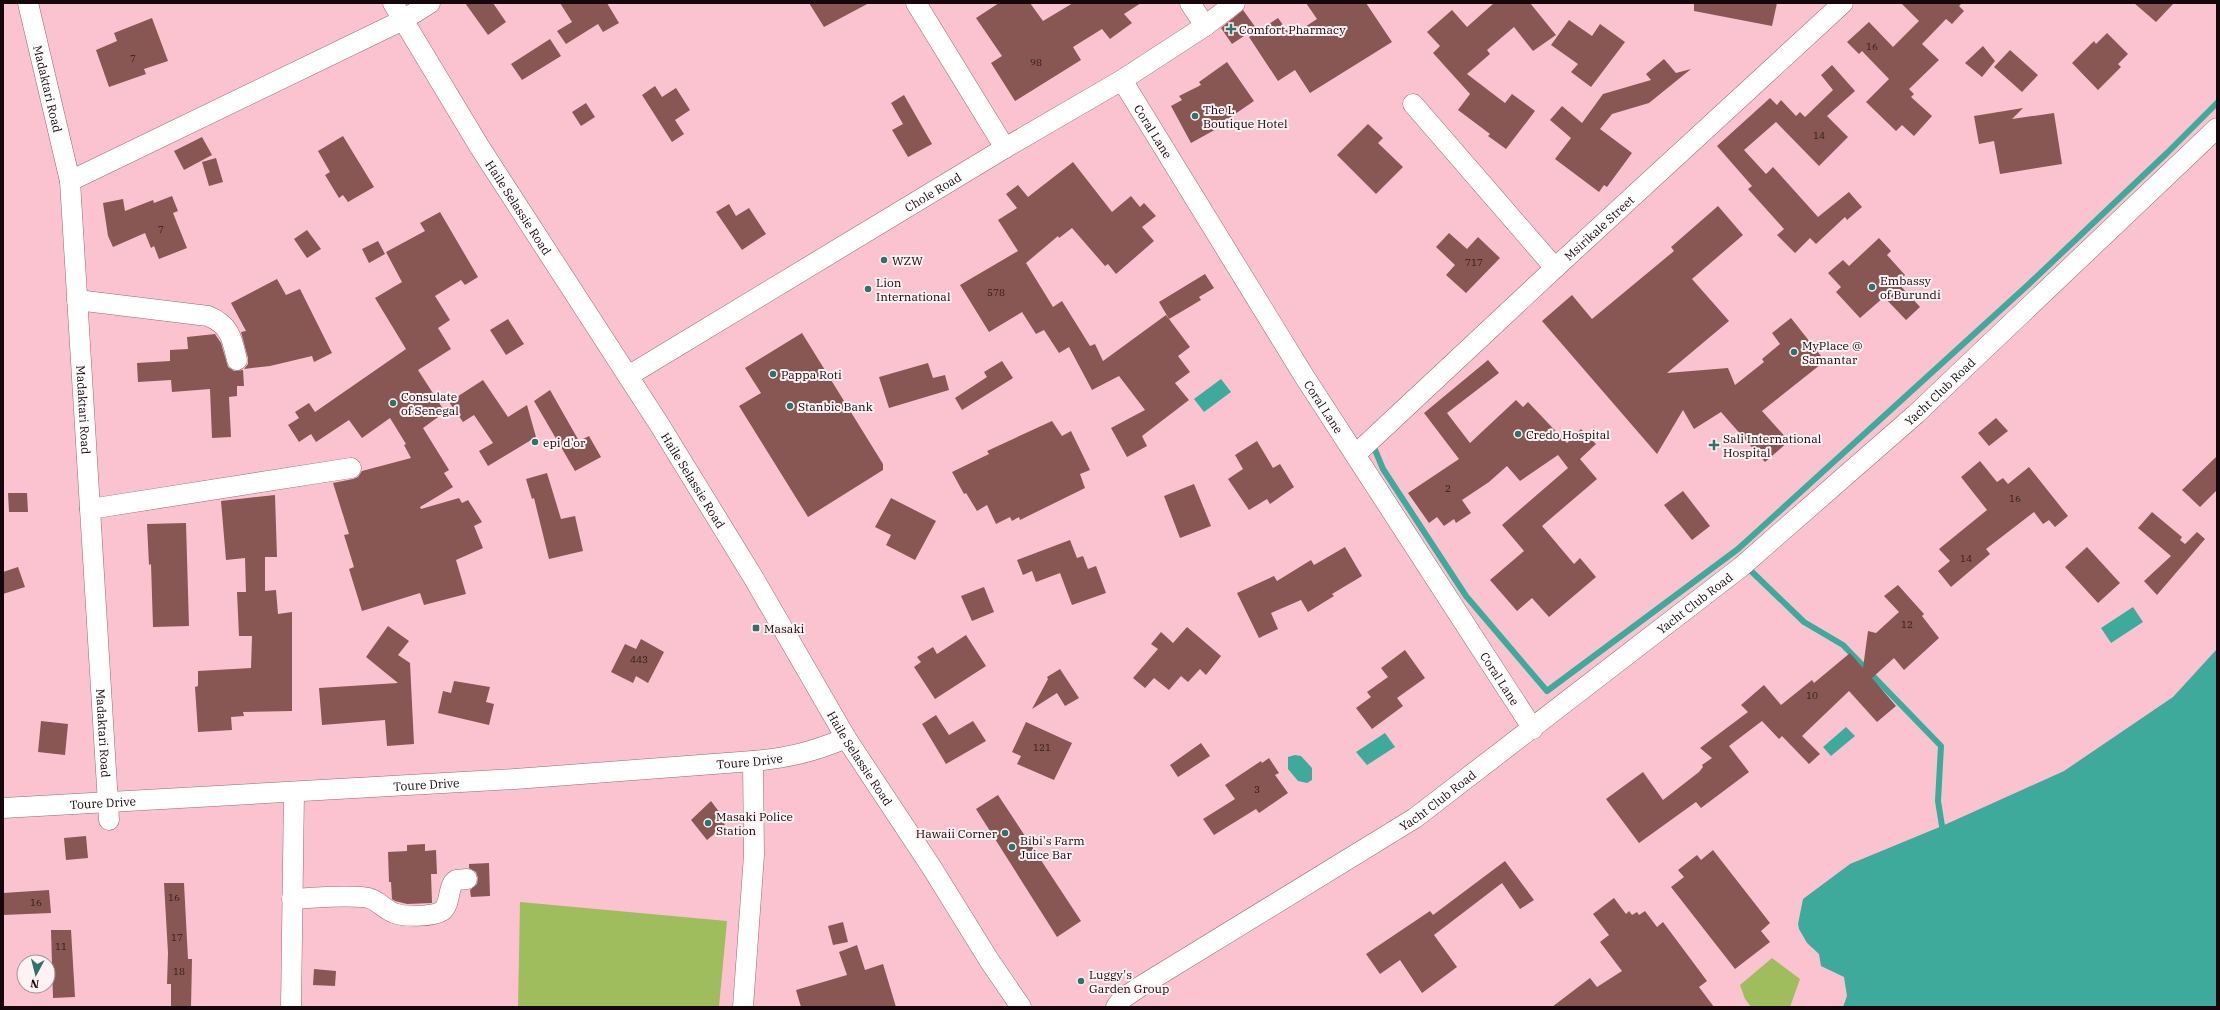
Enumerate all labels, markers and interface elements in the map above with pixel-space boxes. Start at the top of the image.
place label: Comfort Pharmacy [1239,22,1346,37]
marker: Comfort Pharmacy [1226,24,1236,34]
house number: 16 [1866,40,1878,53]
street label: Madaktari Road [31,44,66,134]
house number: 7 [130,52,136,65]
house number: 98 [1030,56,1042,69]
street label: Coral Lane [1131,101,1176,161]
place label: The L Boutique Hotel [1203,102,1288,131]
marker: The L Boutique Hotel [1190,111,1200,121]
house number: 14 [1813,129,1825,142]
street label: Haile Selassie Road [483,157,555,257]
street label: Chole Road [902,169,964,215]
street label: Msirikale Street [1561,192,1637,263]
house number: 7 [158,223,164,236]
place label: WZW [892,253,923,268]
marker: WZW [879,255,889,265]
house number: 717 [1465,256,1483,269]
place label: Embassy of Burundi [1880,273,1941,302]
place label: Lion International [876,275,951,304]
marker: Embassy of Burundi [1867,282,1877,292]
marker: Lion International [863,284,873,294]
house number: 578 [987,286,1005,299]
place label: MyPlace @ Samantar [1802,338,1863,367]
marker: MyPlace @ Samantar [1789,347,1799,357]
street label: Yacht Club Road [1901,355,1978,428]
street label: Madaktari Road [74,365,94,455]
place label: Pappa Roti [781,367,842,382]
marker: Pappa Roti [768,369,778,379]
street label: Coral Lane [1301,377,1347,436]
place label: Consulate of Senegal [401,389,459,418]
marker: Consulate of Senegal [388,398,398,408]
place label: Stanbic Bank [798,399,873,414]
marker: Stanbic Bank [785,401,795,411]
place label: Credo Hospital [1526,427,1610,442]
marker: Credo Hospital [1513,429,1523,439]
street label: Haile Selassie Road [658,430,729,531]
place label: Sali International Hospital [1723,431,1822,460]
place label: epi d'or [543,435,586,450]
marker: epi d'or [530,437,540,447]
marker: Sali International Hospital [1708,439,1720,451]
house number: 2 [1445,482,1451,495]
house number: 16 [2009,492,2021,505]
house number: 14 [1960,552,1972,565]
street label: Yacht Club Road [1654,569,1735,637]
house number: 12 [1901,618,1913,631]
place label: Masaki [764,621,804,636]
marker: Masaki [751,623,761,633]
street label: Coral Lane [1477,649,1523,708]
house number: 443 [630,653,648,666]
street label: Madaktari Road [93,688,114,778]
house number: 10 [1806,689,1818,702]
street label: Haile Selassie Road [824,708,896,808]
house number: 121 [1033,741,1051,754]
street label: Toure Drive [716,750,784,771]
street label: Yacht Club Road [1396,767,1478,833]
street label: Toure Drive [393,775,460,793]
house number: 3 [1254,783,1260,796]
street label: Toure Drive [69,793,136,812]
place label: Masaki Police Station [716,809,793,838]
marker: Masaki Police Station [703,818,713,828]
place label: Hawaii Corner [916,826,998,841]
marker: Hawaii Corner [1000,828,1010,838]
place label: Bibi's Farm Juice Bar [1020,833,1085,862]
marker: Bibi's Farm Juice Bar [1007,842,1017,852]
house number: 16 [168,891,180,904]
house number: 16 [30,896,42,909]
house number: 17 [171,931,183,944]
house number: 11 [55,940,67,953]
north arrow [16,954,56,994]
house number: 18 [173,965,185,978]
place label: Luggy's Garden Group [1089,967,1169,996]
text: N [29,976,40,991]
marker: Luggy's Garden Group [1076,976,1086,986]

